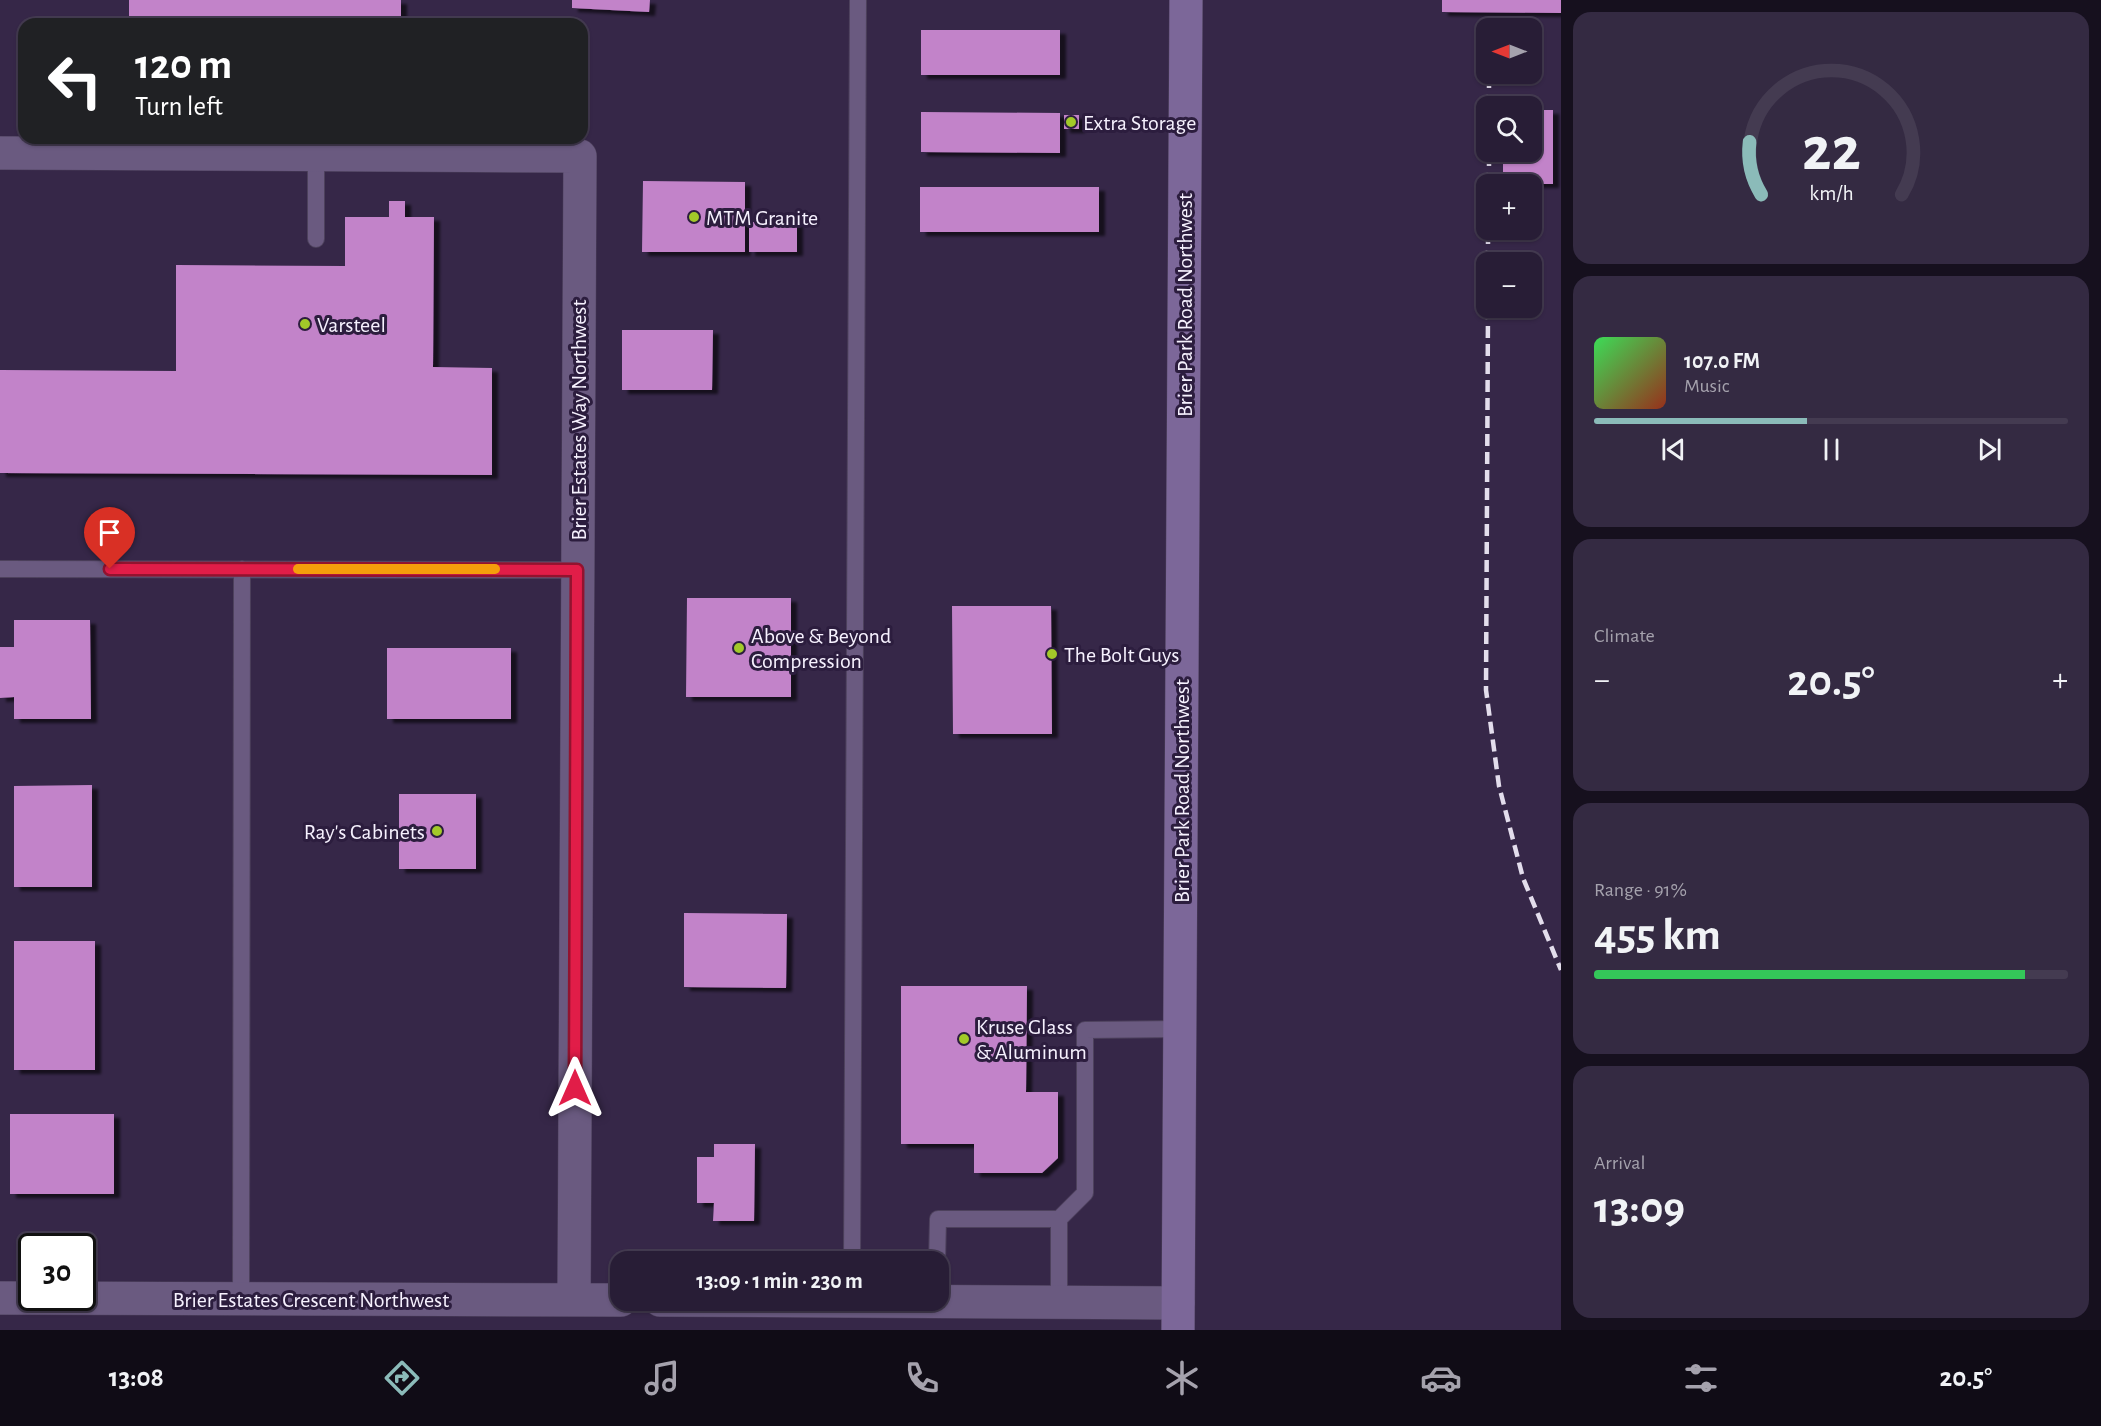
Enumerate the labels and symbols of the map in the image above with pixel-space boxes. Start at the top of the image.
north arrow [1476,18,1542,84]
place label: Extra Storage [1083,112,1196,134]
marker: Extra Storage [1064,115,1078,129]
street label: Brier Park Road Northwest [1174,193,1196,417]
place label: MTM Granite [706,207,818,229]
marker: MTM Granite [687,210,701,224]
street label: Brier Estates Way Northwest [568,300,590,540]
place label: Varsteel [317,314,386,336]
marker: Varsteel [298,317,312,331]
pin [84,507,135,569]
place label: Above & Beyond Compression [751,625,891,672]
marker: Above & Beyond Compression [732,641,746,655]
place label: The Bolt Guys [1064,644,1179,666]
marker: The Bolt Guys [1045,647,1059,661]
street label: Brier Park Road Northwest [1171,679,1193,903]
place label: Ray's Cabinets [304,821,425,843]
marker: Ray's Cabinets [430,824,444,838]
place label: Kruse Glass & Aluminum [976,1016,1087,1063]
marker: Kruse Glass & Aluminum [957,1032,971,1046]
position arrow [543,1056,607,1120]
speed limit sign: 30 [18,1233,96,1311]
street label: Brier Estates Crescent Northwest [173,1289,449,1311]

